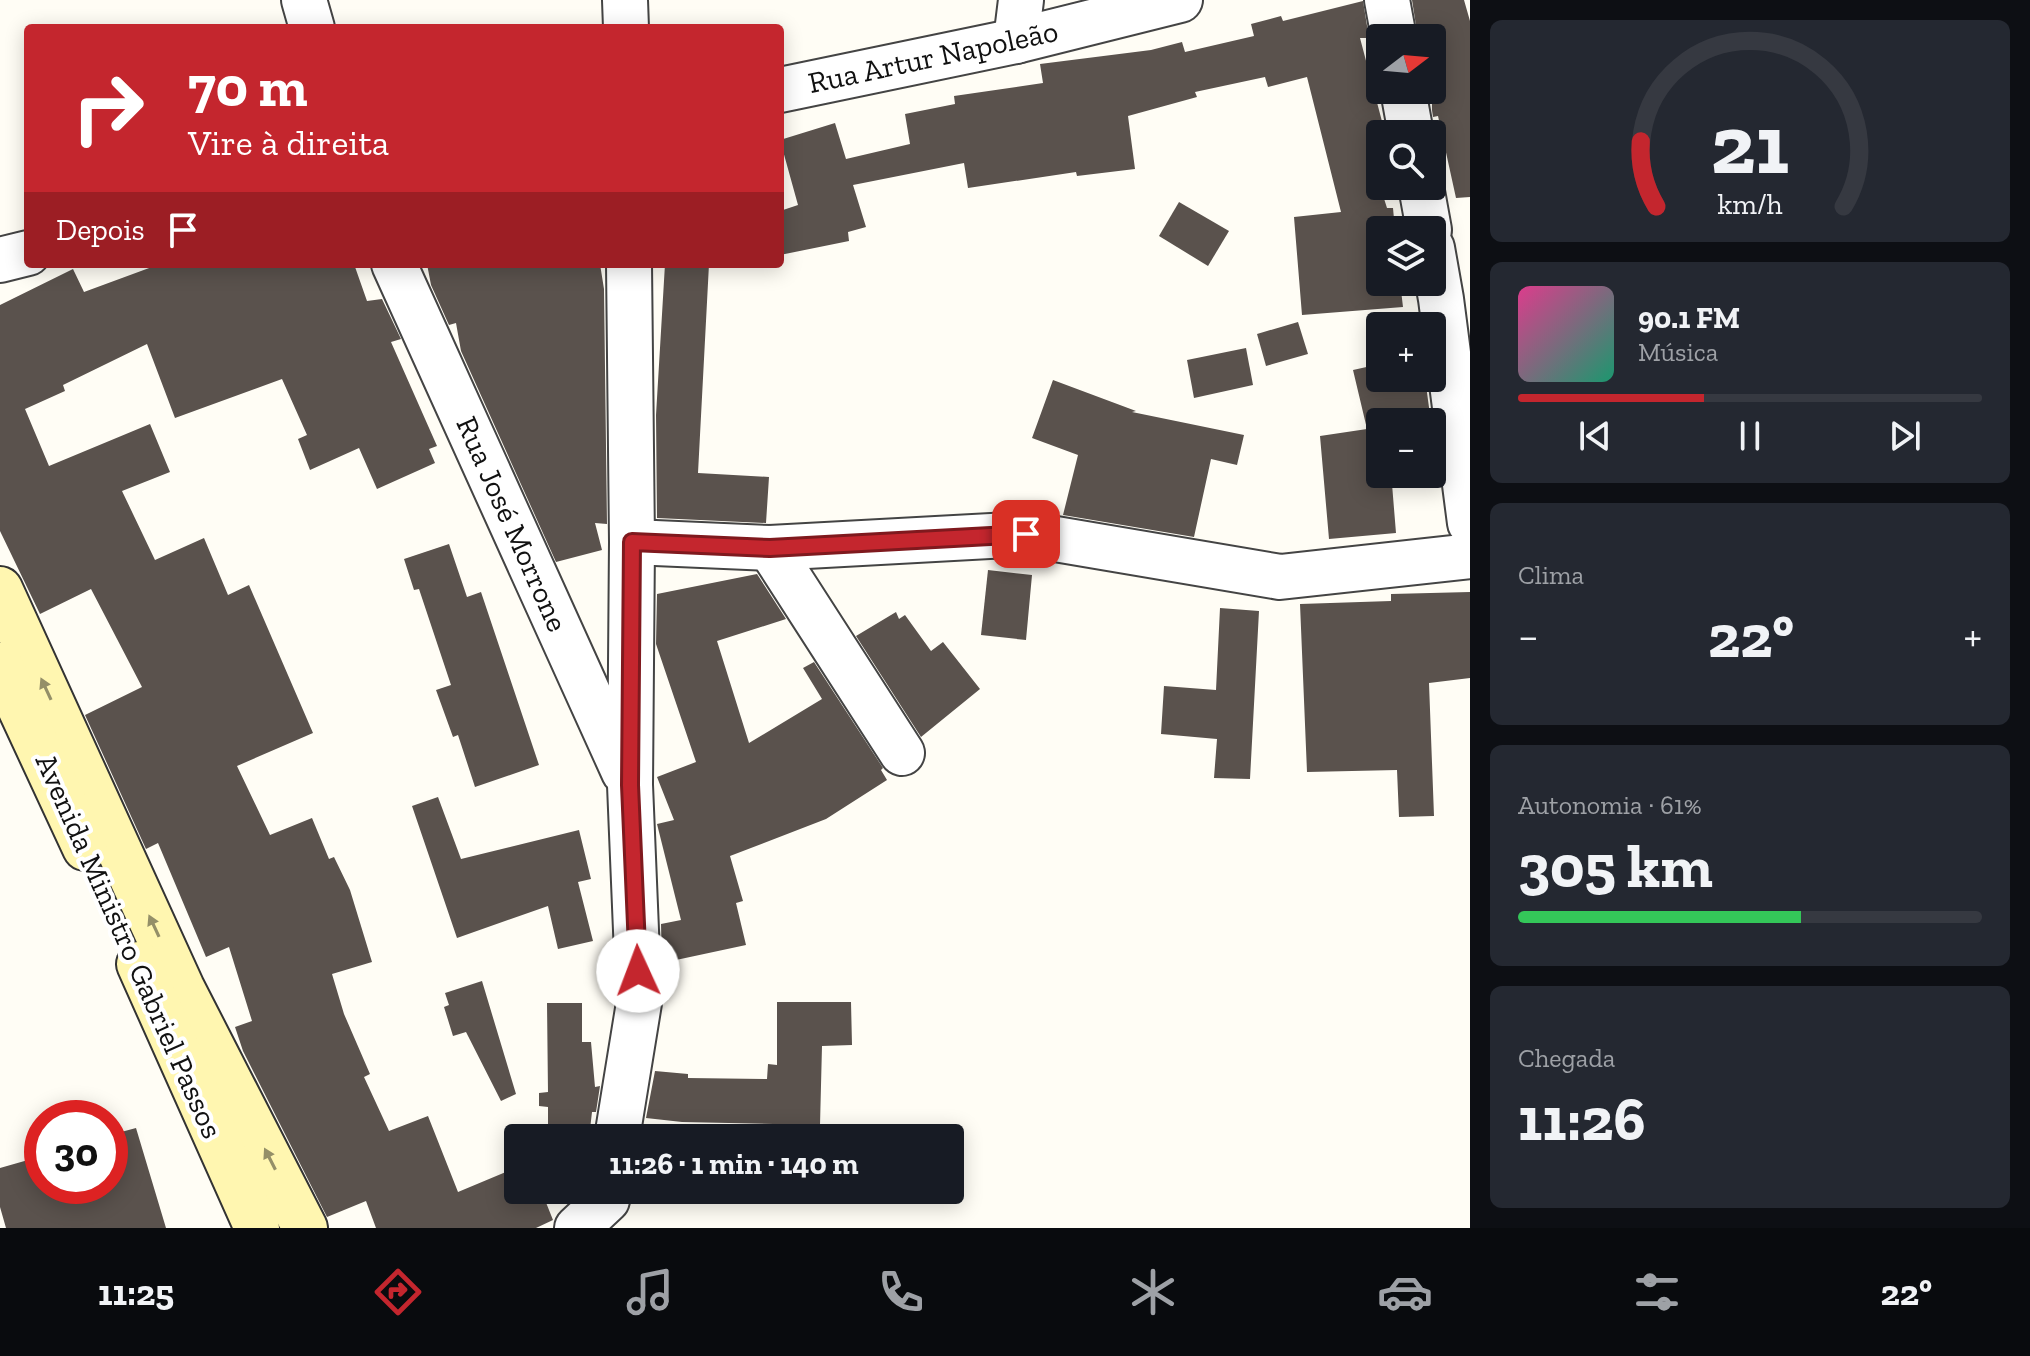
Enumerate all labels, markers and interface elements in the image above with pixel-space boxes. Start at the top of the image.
street label: Rua Artur Napoleão [805,13,1061,101]
north arrow [1366,24,1446,104]
map controls [1366,24,1446,488]
text: 70 m [188,53,308,120]
icon: right [56,56,160,160]
text: 21 [1711,93,1789,193]
button: search [1366,120,1446,200]
text: Vire à direita [188,121,389,164]
text: km/h [1717,187,1783,221]
icon: arrive [161,208,205,252]
text: Depois [56,212,145,248]
button: layers [1366,216,1446,296]
text: 90.1 FM [1638,300,1740,336]
button: + [1366,312,1446,392]
text: Música [1638,336,1718,368]
button: − [1366,408,1446,488]
street label: Rua José Morrone [448,411,576,637]
icon: previous [1573,414,1617,458]
icon: pause [1728,414,1772,458]
icon: next [1883,414,1927,458]
pin [992,500,1060,568]
icon: arrive [1004,512,1048,556]
text: Clima [1518,559,1584,591]
text: 22° [1708,600,1794,672]
text: − [1518,609,1539,662]
text: + [1963,609,1982,662]
one-way arrow [39,678,53,701]
street label: Avenida Ministro Gabriel Passos [28,748,230,1144]
text: Autonomia · 61% [1518,789,1702,821]
text: 305 km [1518,830,1713,902]
one-way arrow [147,914,161,937]
position arrow [596,929,680,1013]
text: Chegada [1518,1042,1615,1074]
text: 11:26 [1518,1083,1646,1155]
speed limit sign: 30 [24,1100,128,1204]
text: 11:26 · 1 min · 140 m [609,1146,859,1182]
one-way arrow [263,1147,276,1170]
icon: directions [370,1264,426,1320]
icon: music [622,1264,678,1320]
icon: phone [873,1264,929,1320]
icon: climate [1125,1264,1181,1320]
icon: car [1377,1264,1433,1320]
icon: filters [1629,1264,1685,1320]
text: 11:25 [98,1271,174,1314]
text: 22° [1880,1271,1932,1314]

